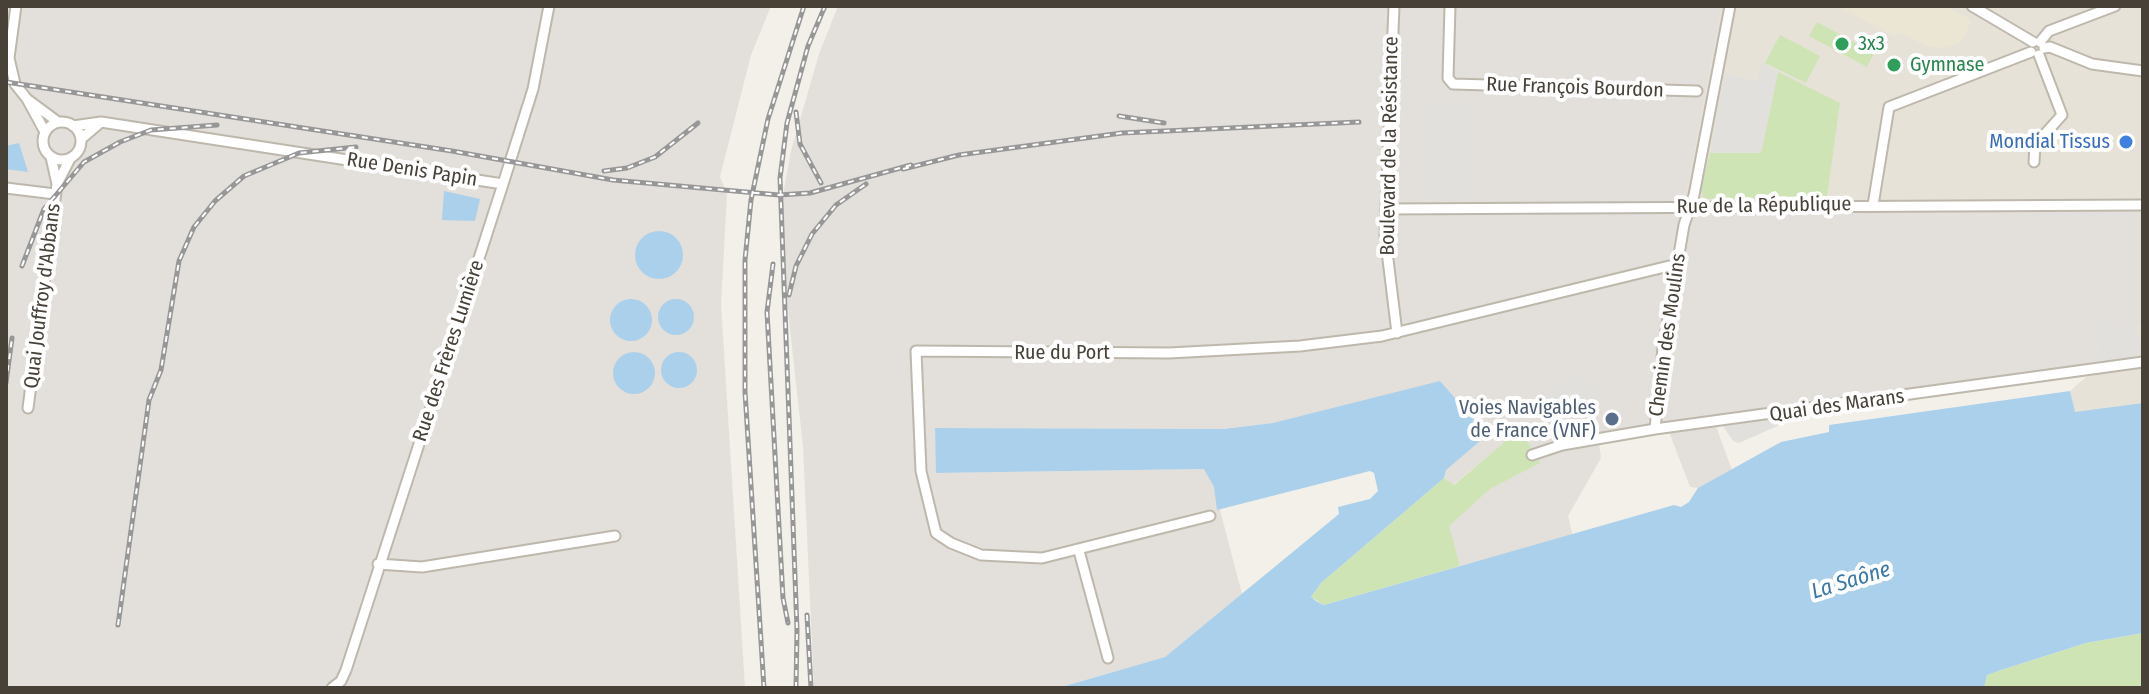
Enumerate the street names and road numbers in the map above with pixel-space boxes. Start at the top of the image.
street label: Boulevard de la Résistance [1376,36,1404,256]
street label: Rue François Bourdon [1486,73,1664,103]
street label: Rue Denis Papin [345,148,479,192]
street label: Rue de la République [1677,192,1851,220]
street label: Quai Jouffroy d'Abbans [20,202,66,390]
street label: Chemin des Moulins [1645,252,1691,418]
street label: Rue des Frères Lumière [408,257,490,445]
street label: Rue du Port [1014,341,1110,365]
street label: Quai des Marans [1768,385,1906,427]

